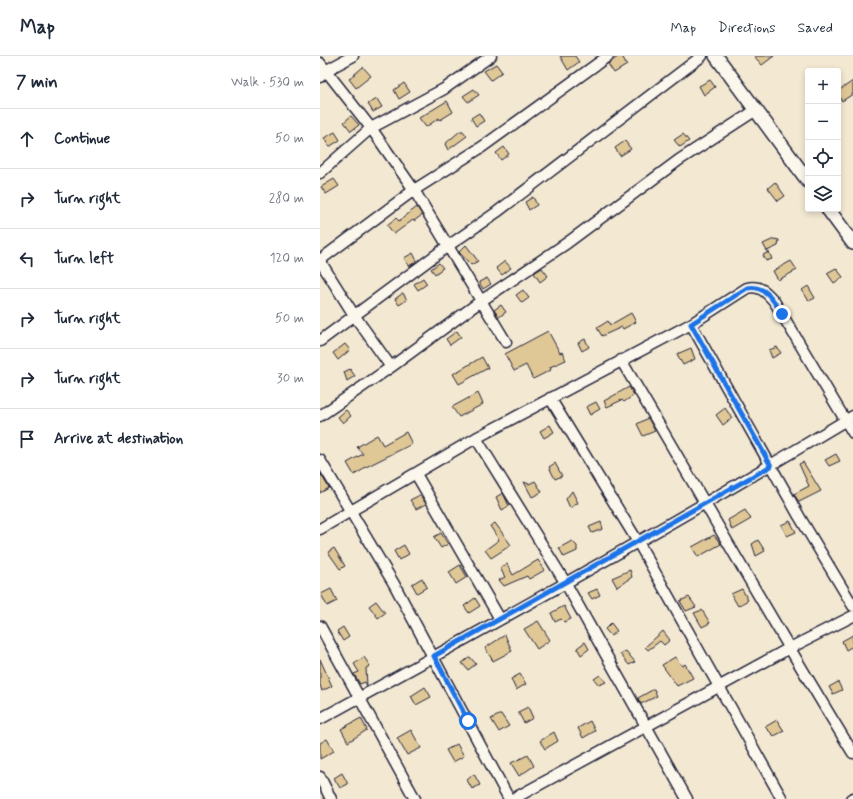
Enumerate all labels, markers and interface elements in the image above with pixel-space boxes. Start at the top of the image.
text: Map [20,15,55,40]
text: Map [670,19,696,37]
text: Directions [718,19,776,37]
text: Saved [798,19,833,37]
map controls [805,68,841,212]
button: + [805,68,841,104]
text: 7 min [16,71,58,93]
text: Walk · 530 m [231,74,304,91]
button: − [805,104,841,140]
icon: ahead [16,128,38,150]
text: Continue [54,129,110,149]
text: 50 m [275,130,304,147]
button: locate [805,140,841,176]
button: layers [805,176,841,212]
icon: right [16,188,38,210]
text: Turn right [54,189,121,209]
text: 280 m [269,190,304,207]
icon: left [16,248,38,270]
text: Turn left [54,249,114,269]
text: 120 m [270,250,304,267]
route end [773,305,791,323]
icon: right [16,308,38,330]
text: Turn right [54,309,121,329]
text: 50 m [275,310,304,327]
icon: right [16,368,38,390]
text: Turn right [54,369,121,389]
text: 30 m [277,370,304,387]
icon: arrive [16,428,38,450]
text: Arrive at destination [54,429,183,449]
route start [459,712,477,730]

